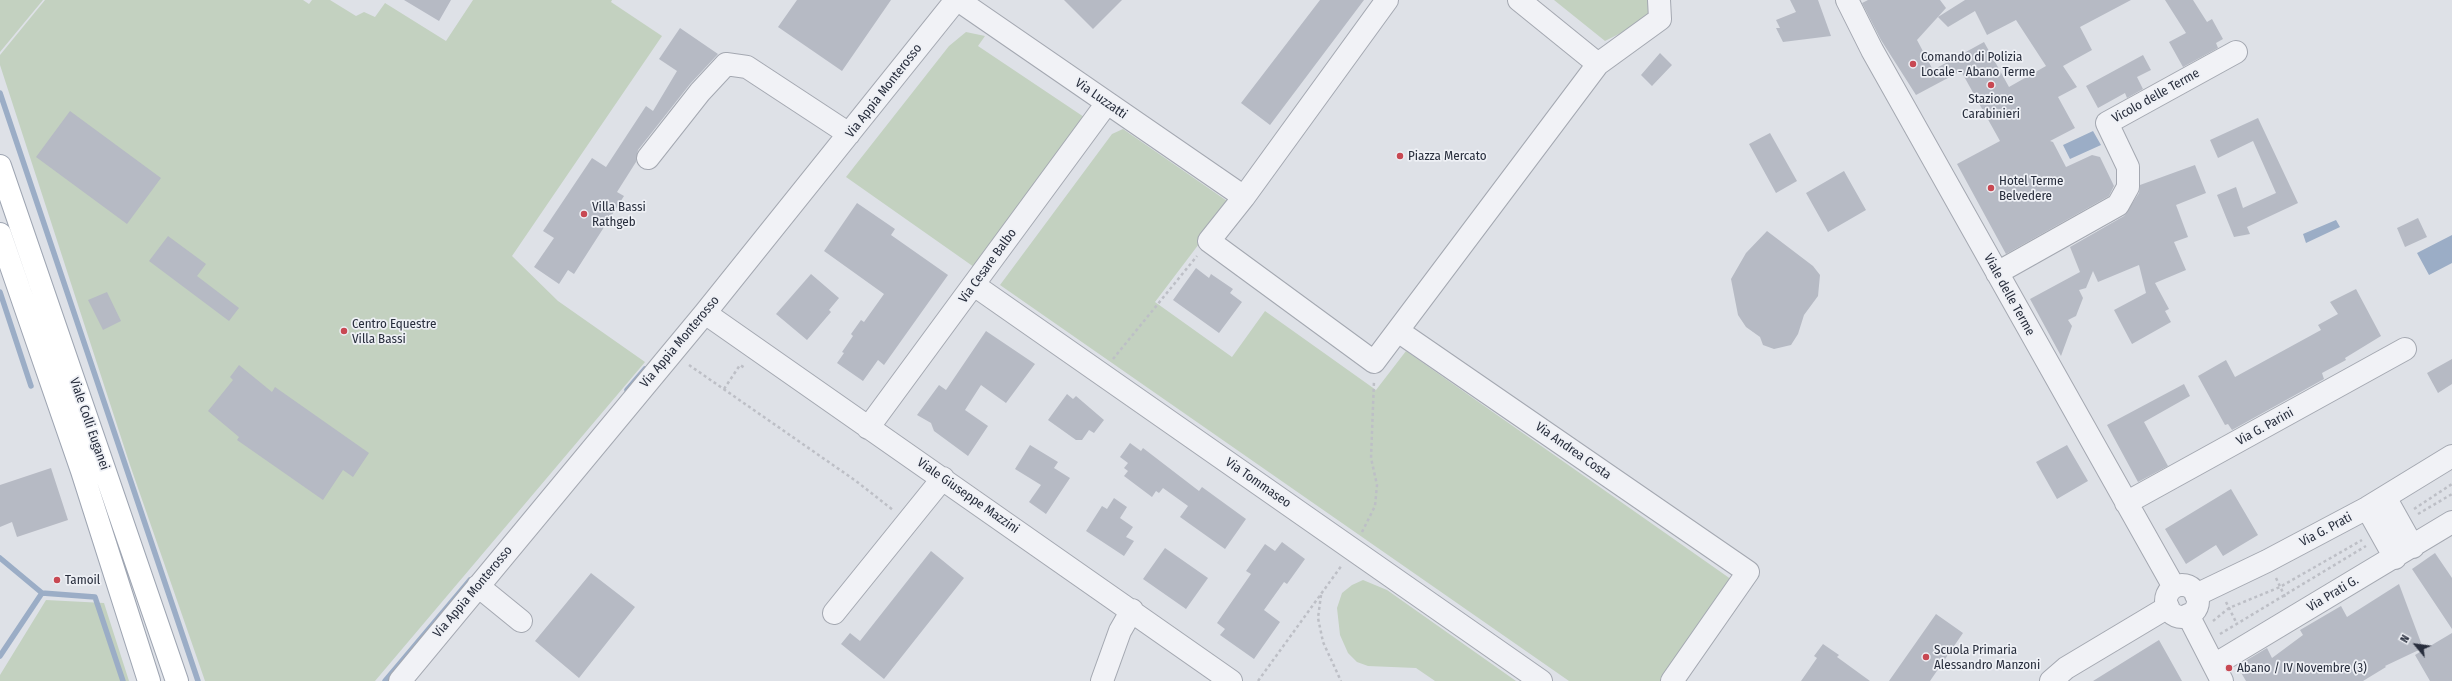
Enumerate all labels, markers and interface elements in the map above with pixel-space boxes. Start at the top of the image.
street label: Via Appia Monterosso [842,41,926,141]
place label: Comando di Polizia Locale - Abano Terme [1921,49,2035,80]
marker: Comando di Polizia Locale - Abano Terme [1908,59,1918,69]
street label: Vicolo delle Terme [2110,66,2202,126]
street label: Via Luzzatti [1072,75,1130,123]
marker: Stazione Carabinieri [1986,80,1996,90]
place label: Stazione Carabinieri [1962,91,2020,122]
place label: Piazza Mercato [1408,148,1487,164]
marker: Piazza Mercato [1395,151,1405,161]
place label: Hotel Terme Belvedere [1999,173,2063,204]
marker: Hotel Terme Belvedere [1986,183,1996,193]
place label: Villa Bassi Rathgeb [592,199,646,230]
marker: Villa Bassi Rathgeb [579,209,589,219]
street label: Via Cesare Balbo [956,226,1020,306]
street label: Viale delle Terme [1980,251,2038,339]
street label: Via Appia Monterosso [637,293,723,391]
place label: Centro Equestre Villa Bassi [352,316,436,347]
marker: Centro Equestre Villa Bassi [339,326,349,336]
street label: Viale Colli Euganei [66,376,112,472]
street label: Via G. Parini [2234,405,2296,449]
street label: Via Andrea Costa [1532,419,1614,483]
street label: Viale Giuseppe Mazzini [914,455,1022,537]
street label: Via Tommaseo [1222,455,1294,511]
street label: Via G. Prati [2297,510,2355,550]
street label: Via Appia Monterosso [430,543,516,641]
place label: Tamoil [65,572,100,588]
street label: Via Prati G. [2304,573,2362,615]
marker: Tamoil [52,575,62,585]
north arrow [2396,625,2436,665]
text: N [2398,633,2412,645]
place label: Scuola Primaria Alessandro Manzoni [1934,642,2040,673]
marker: Scuola Primaria Alessandro Manzoni [1921,652,1931,662]
place label: Abano / IV Novembre (3) [2237,660,2367,676]
marker: Abano / IV Novembre (3) [2224,663,2234,673]

